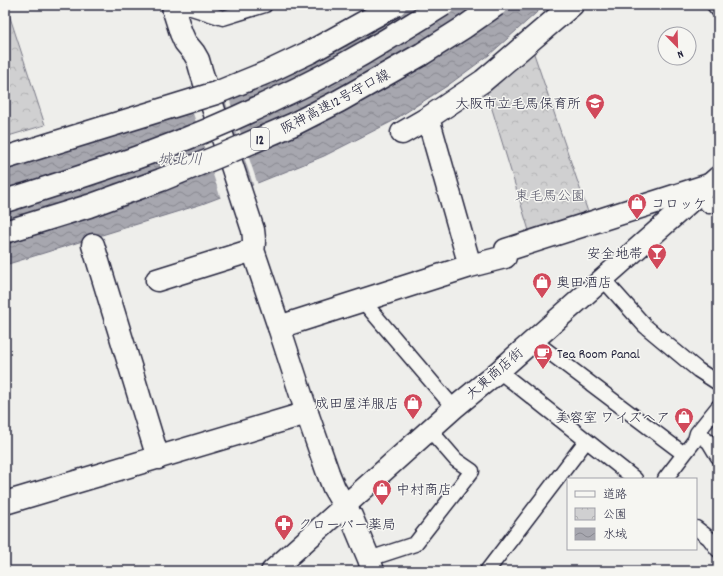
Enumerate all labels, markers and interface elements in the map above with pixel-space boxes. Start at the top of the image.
north arrow [657,26,697,66]
text: N [674,45,686,62]
street label: 阪神高速12号守口線 [278,65,394,140]
school or university icon: 大阪市立毛馬保育所 [584,92,606,120]
place label: 大阪市立毛馬保育所 [455,95,581,115]
road number: 12 [251,128,269,150]
water label: 城北川 [157,150,203,172]
park label: 東毛馬公園 [515,187,585,207]
shop icon: コロッケ [626,192,648,220]
place label: コロッケ [651,195,707,215]
bar icon: 安全地帯 [646,242,668,270]
place label: 安全地帯 [587,245,643,265]
shop icon: 奥田酒店 [531,271,553,299]
place label: 奥田酒店 [556,274,612,294]
cafe icon: Tea Room Panal [532,342,554,370]
street label: 大東商店街 [462,344,528,405]
place label: Tea Room Panal [557,345,641,365]
shop icon: 成田屋洋服店 [402,392,424,420]
place label: 成田屋洋服店 [315,395,399,415]
shop icon: 美容室 ワイズヘア [673,406,695,434]
place label: 美容室 ワイズヘア [555,409,670,429]
shop icon: 中村商店 [371,478,393,506]
legend [567,478,697,550]
place label: 中村商店 [396,481,452,501]
text: 道路 [603,487,627,504]
text: 公園 [603,507,627,524]
pharmacy icon: クローバー薬局 [273,513,295,541]
place label: クローバー薬局 [298,516,396,536]
text: 水域 [603,527,627,544]

